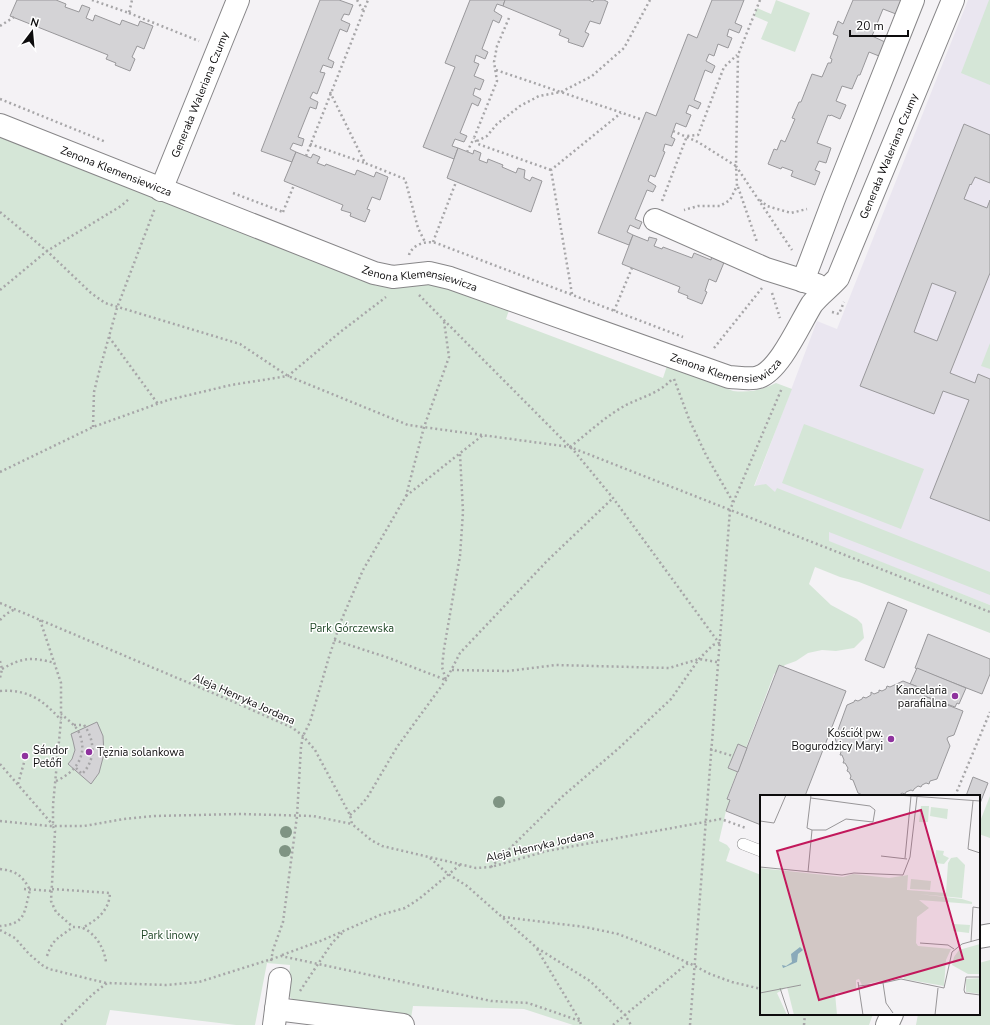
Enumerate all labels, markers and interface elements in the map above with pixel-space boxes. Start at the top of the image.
north arrow [12,12,52,52]
scale bar [850,12,908,38]
text: N [29,15,41,31]
text: 20 m [856,18,884,34]
street label: Generała Waleriana Czumy [167,29,232,160]
street label: Generała Waleriana Czumy [856,91,921,221]
street label: Zenona Klemensiewicza [58,142,174,200]
street label: Zenona Klemensiewicza [360,261,480,295]
street label: Zenona Klemensiewicza [665,347,783,363]
text: Zenona Klemensiewicza [668,349,785,386]
park label: Park Górczewska [310,621,394,636]
street label: Aleja Henryka Jordana [190,670,298,728]
place label: Kancelaria parafialna [896,683,947,711]
marker: Kancelaria parafialna [950,691,960,701]
place label: Kościół pw. Bogurodzicy Maryi [791,726,883,754]
marker: Kościół pw. Bogurodzicy Maryi [886,734,896,744]
place label: Sándor Petőfi [33,743,68,771]
place label: Tężnia solankowa [97,745,184,760]
marker: Tężnia solankowa [84,747,94,757]
marker: Sándor Petőfi [20,751,30,761]
inset map [760,795,980,1015]
street label: Aleja Henryka Jordana [484,826,596,866]
park label: Park linowy [141,928,199,943]

